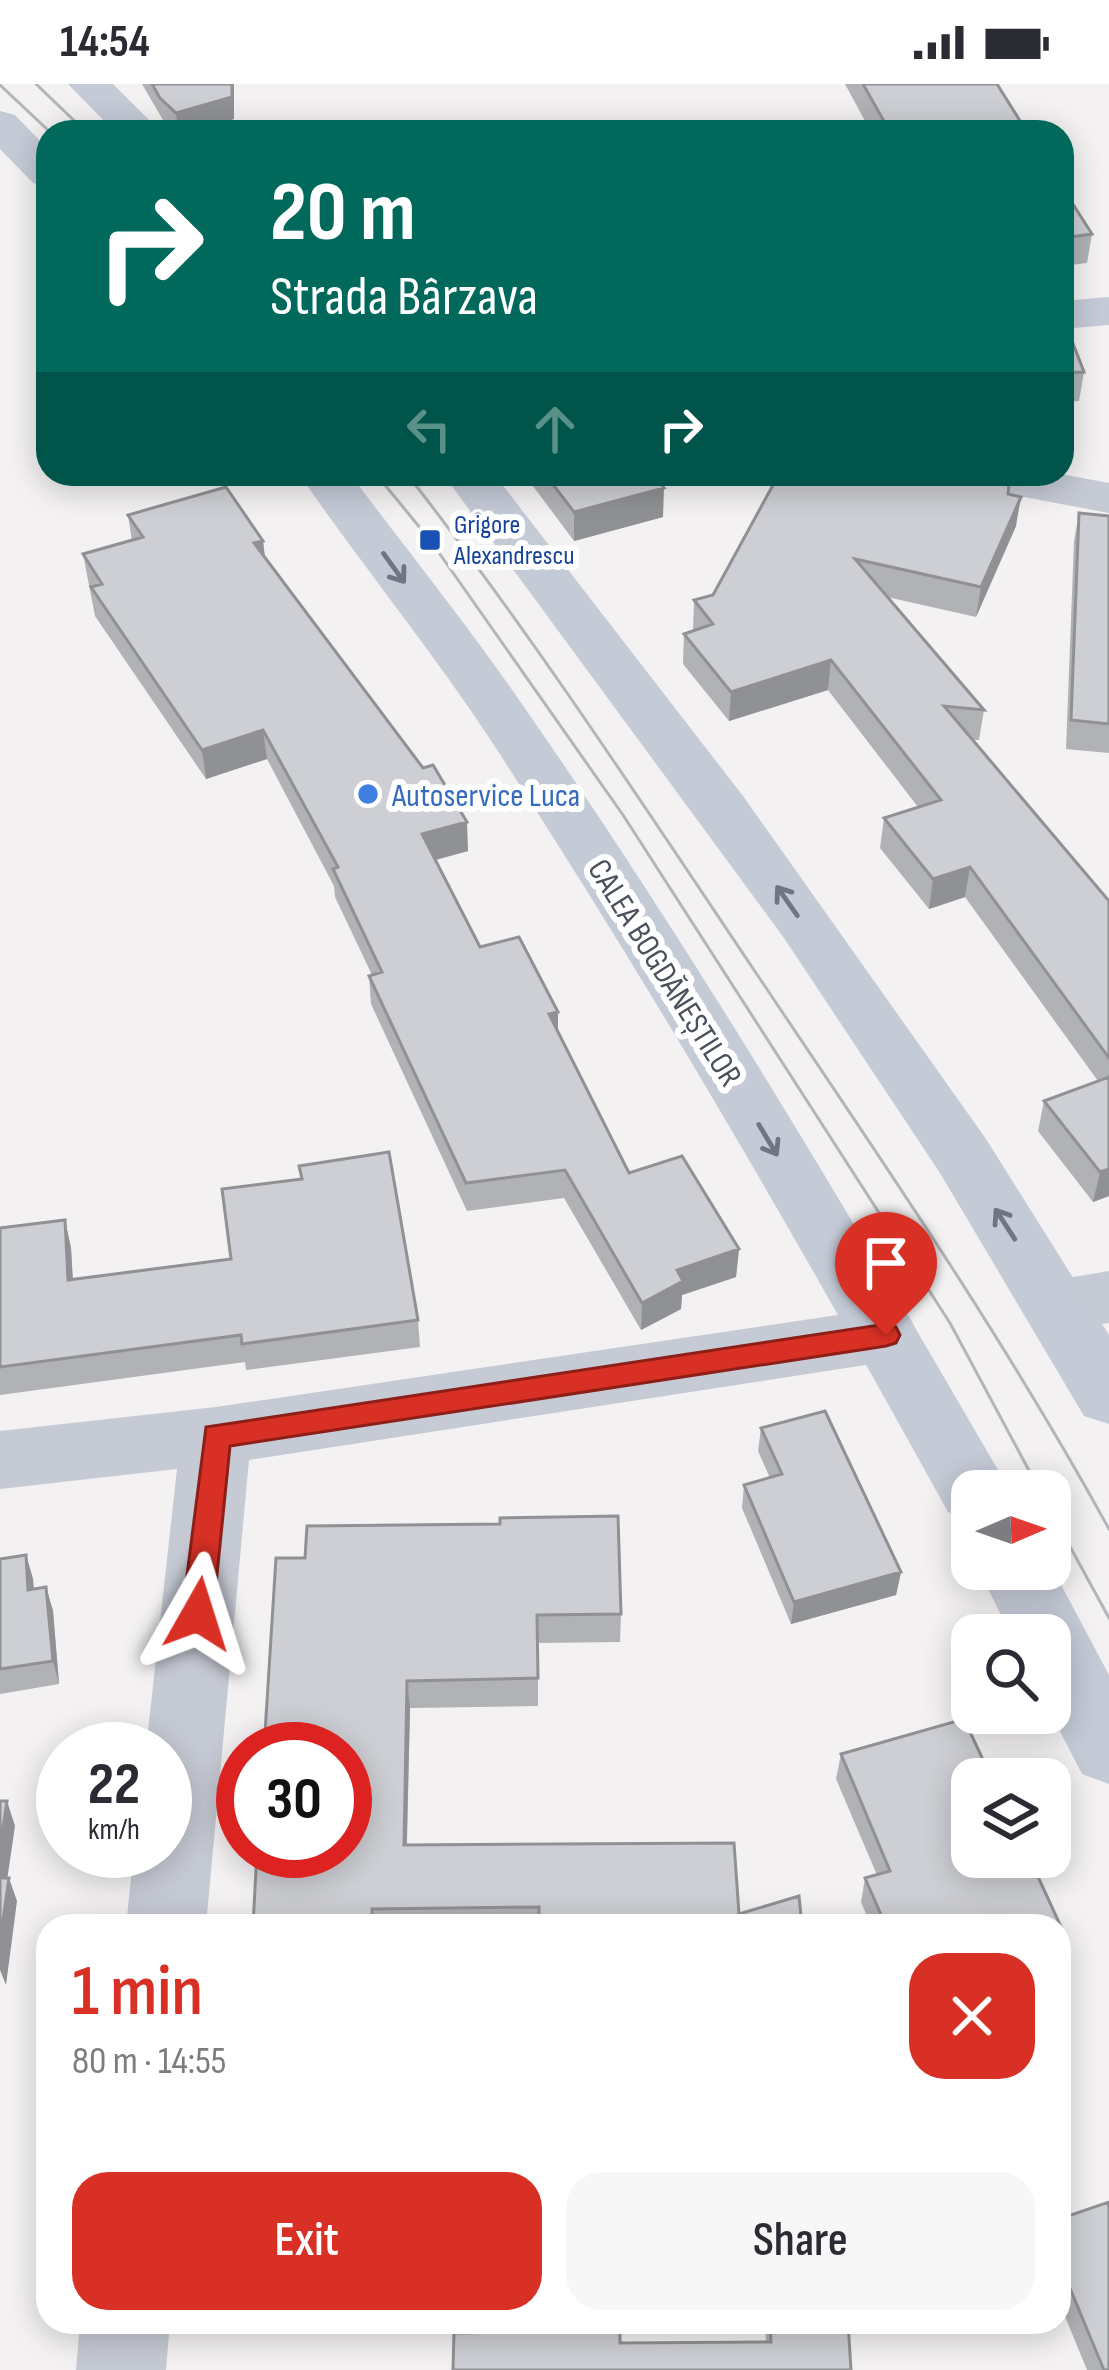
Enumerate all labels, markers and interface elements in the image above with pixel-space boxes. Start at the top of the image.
text: 14:54 [60,15,150,70]
text: 20 m [270,163,416,264]
icon: right [72,168,228,324]
text: Strada Bârzava [270,265,538,330]
icon: left [396,396,462,462]
icon: ahead [522,396,588,462]
icon: right [648,396,714,462]
place label: Grigore Alexandrescu [453,509,575,572]
marker: Grigore Alexandrescu [417,527,443,553]
one-way arrow [380,551,406,584]
place label: Autoservice Luca [391,776,580,816]
marker: Autoservice Luca [355,781,381,807]
street label: CALEA BOGDĂNEȘTILOR [578,852,750,1094]
one-way arrow [775,885,800,918]
one-way arrow [757,1122,781,1157]
one-way arrow [993,1208,1018,1242]
pin [835,1212,937,1335]
icon: arrive [853,1230,919,1296]
north arrow [951,1470,1071,1590]
map controls [951,1470,1071,1878]
position arrow [135,1551,261,1677]
button: search [951,1614,1071,1734]
speed limit sign: 30 [216,1722,372,1878]
text: 22 [88,1749,140,1821]
button: layers [951,1758,1071,1878]
text: km/h [88,1812,140,1848]
text: 1 min [72,1949,203,2036]
button: close [909,1953,1035,2079]
text: 80 m · 14:55 [72,2038,226,2085]
button: Exit [72,2172,542,2310]
button: Share [566,2172,1035,2310]

